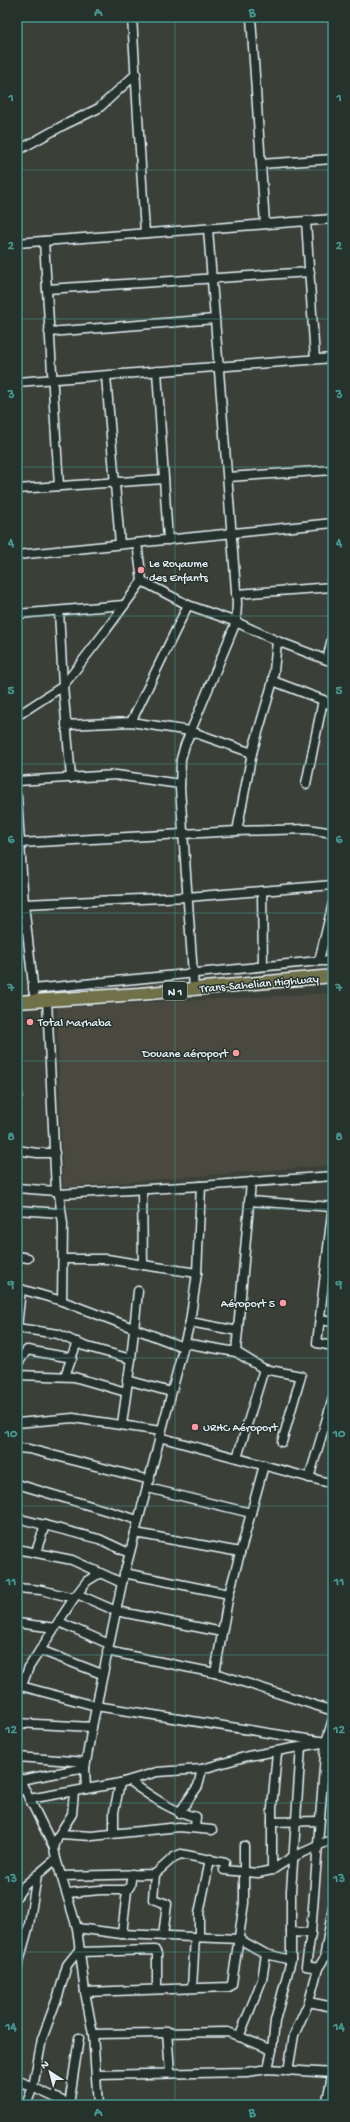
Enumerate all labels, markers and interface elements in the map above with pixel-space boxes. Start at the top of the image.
text: A [93,6,103,21]
text: B [248,6,257,21]
text: 1 [7,91,14,106]
text: 1 [335,91,342,106]
text: 2 [8,239,15,254]
text: 2 [336,239,343,254]
text: 3 [7,388,15,403]
text: 3 [335,388,343,403]
text: 4 [7,536,15,551]
text: 4 [335,536,343,551]
place label: Le Royaume des Enfants [149,558,209,586]
marker: Le Royaume des Enfants [136,565,146,575]
text: 5 [8,684,15,699]
text: 5 [336,684,343,699]
text: 6 [8,833,15,848]
text: 6 [336,833,343,848]
street label: Trans-Sahelian Highway [198,973,319,997]
text: 7 [7,981,16,996]
text: 7 [335,981,344,996]
road number: N 1 [163,982,187,1000]
marker: Total Marhaba [25,1017,35,1027]
place label: Total Marhaba [37,1017,112,1031]
place label: Douane aéroport [141,1048,229,1062]
marker: Douane aéroport [231,1048,241,1058]
text: 8 [7,1130,15,1145]
text: 8 [335,1130,343,1145]
text: 9 [7,1278,15,1293]
text: 9 [335,1278,343,1293]
place label: Aéroport 5 [221,1298,275,1312]
marker: Aéroport 5 [278,1298,288,1308]
marker: URHC Aéroport [190,1422,200,1432]
place label: URHC Aéroport [203,1422,279,1436]
text: 10 [4,1427,18,1442]
text: 10 [332,1427,346,1442]
text: 11 [5,1575,16,1590]
text: 11 [333,1575,344,1590]
text: 12 [4,1723,17,1738]
text: 12 [332,1723,345,1738]
text: 13 [4,1872,17,1887]
text: 13 [332,1872,345,1887]
text: 14 [4,2020,18,2035]
text: 14 [332,2020,346,2035]
north arrow [30,2052,70,2092]
text: N [39,2059,52,2072]
text: A [93,2106,103,2121]
text: B [248,2106,257,2121]

